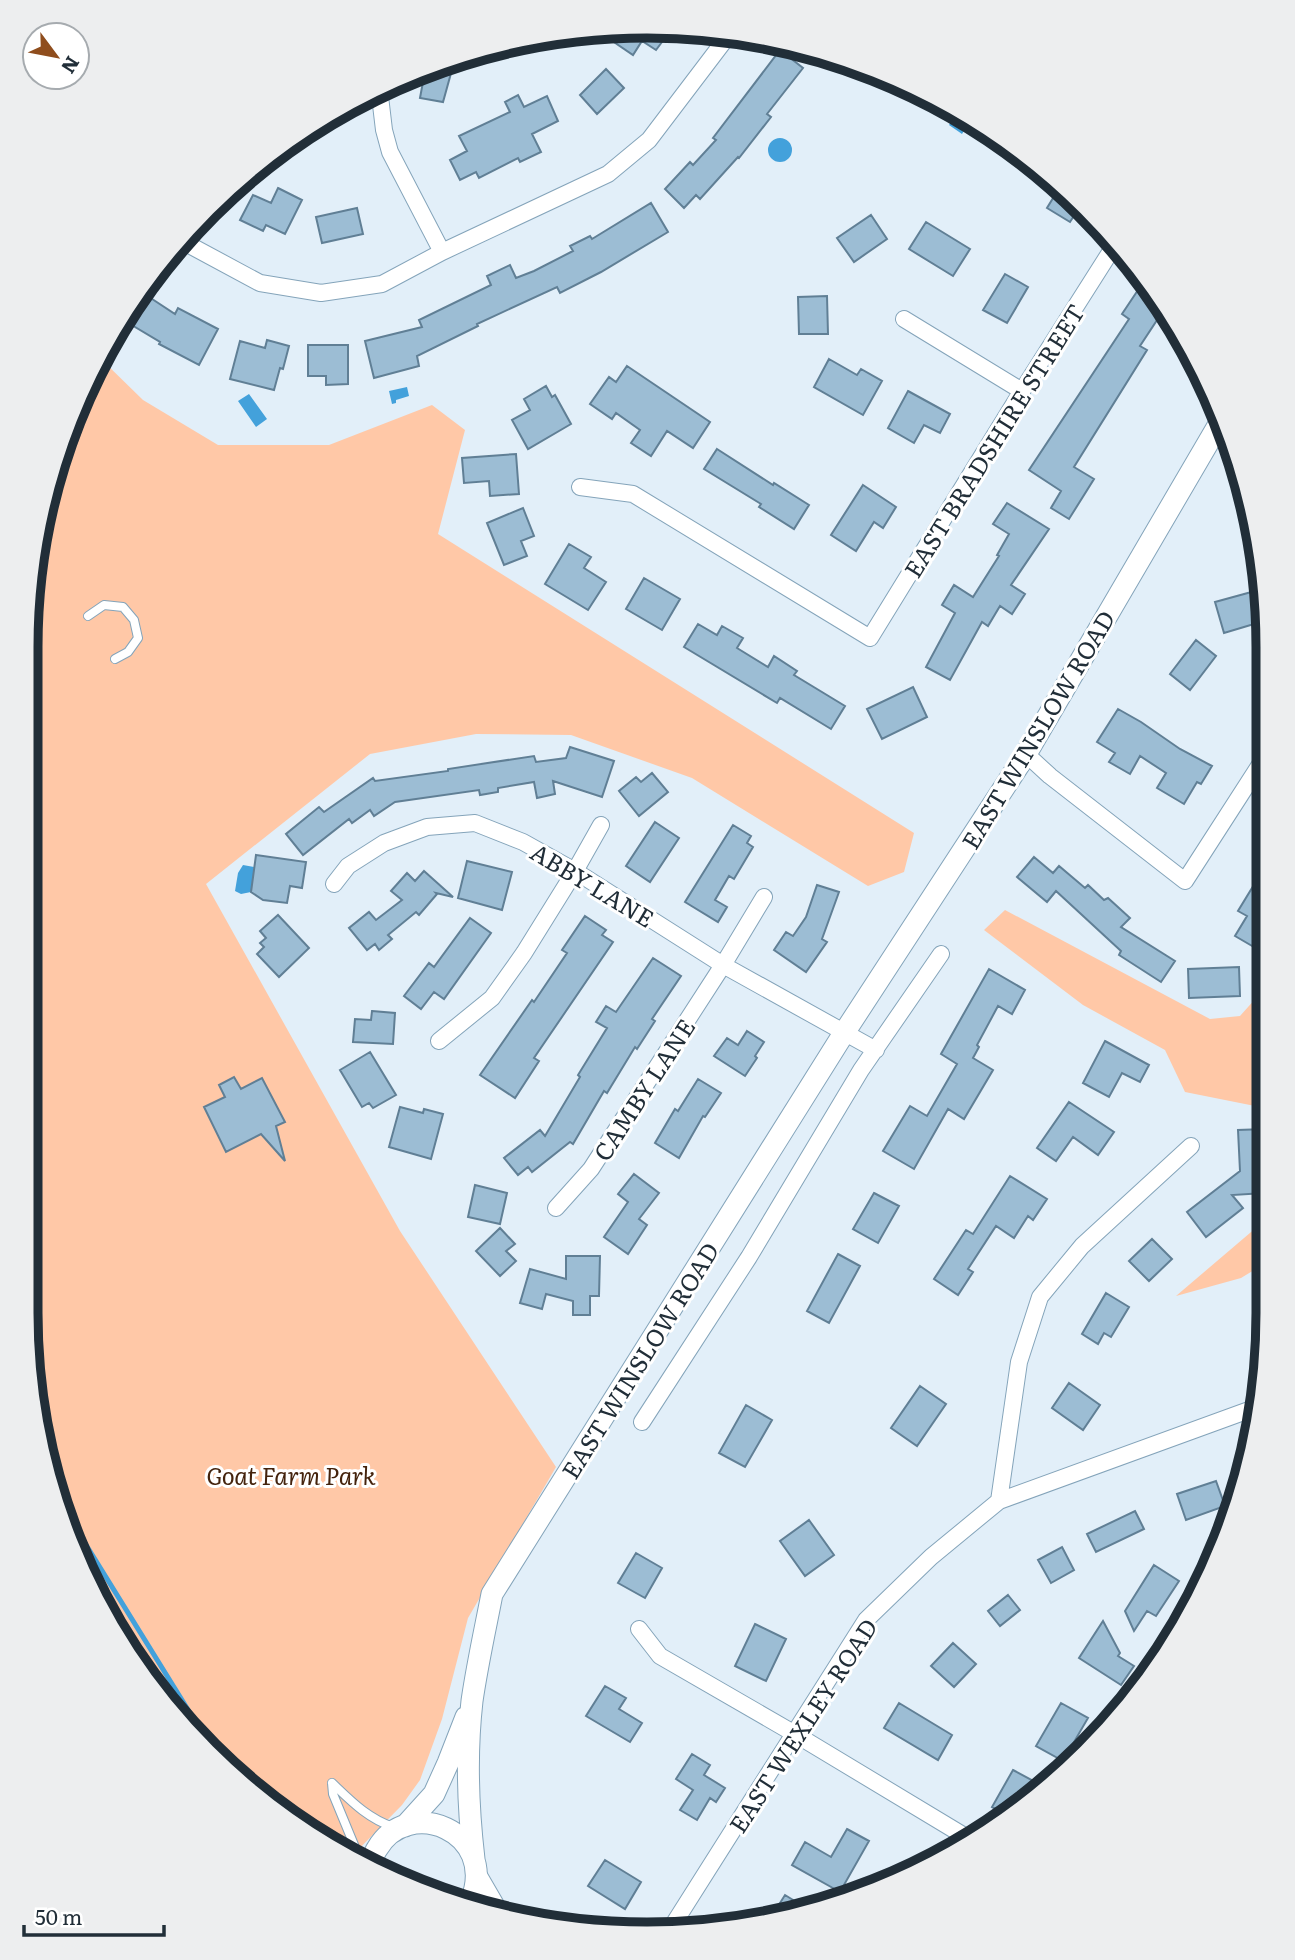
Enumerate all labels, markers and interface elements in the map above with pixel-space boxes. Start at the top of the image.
north arrow [21,21,91,91]
text: N [55,51,87,80]
street label: EAST BRADSHIRE STREET [894,296,1092,584]
street label: EAST WINSLOW ROAD [952,603,1122,855]
street label: ABBY LANE [525,833,661,935]
street label: CAMBY LANE [584,1011,702,1167]
street label: EAST WINSLOW ROAD [552,1235,726,1485]
park label: Goat Farm Park [206,1457,377,1492]
street label: EAST WEXLEY ROAD [719,1611,885,1839]
scale bar [24,1894,164,1938]
text: 50 m [35,1900,82,1931]

